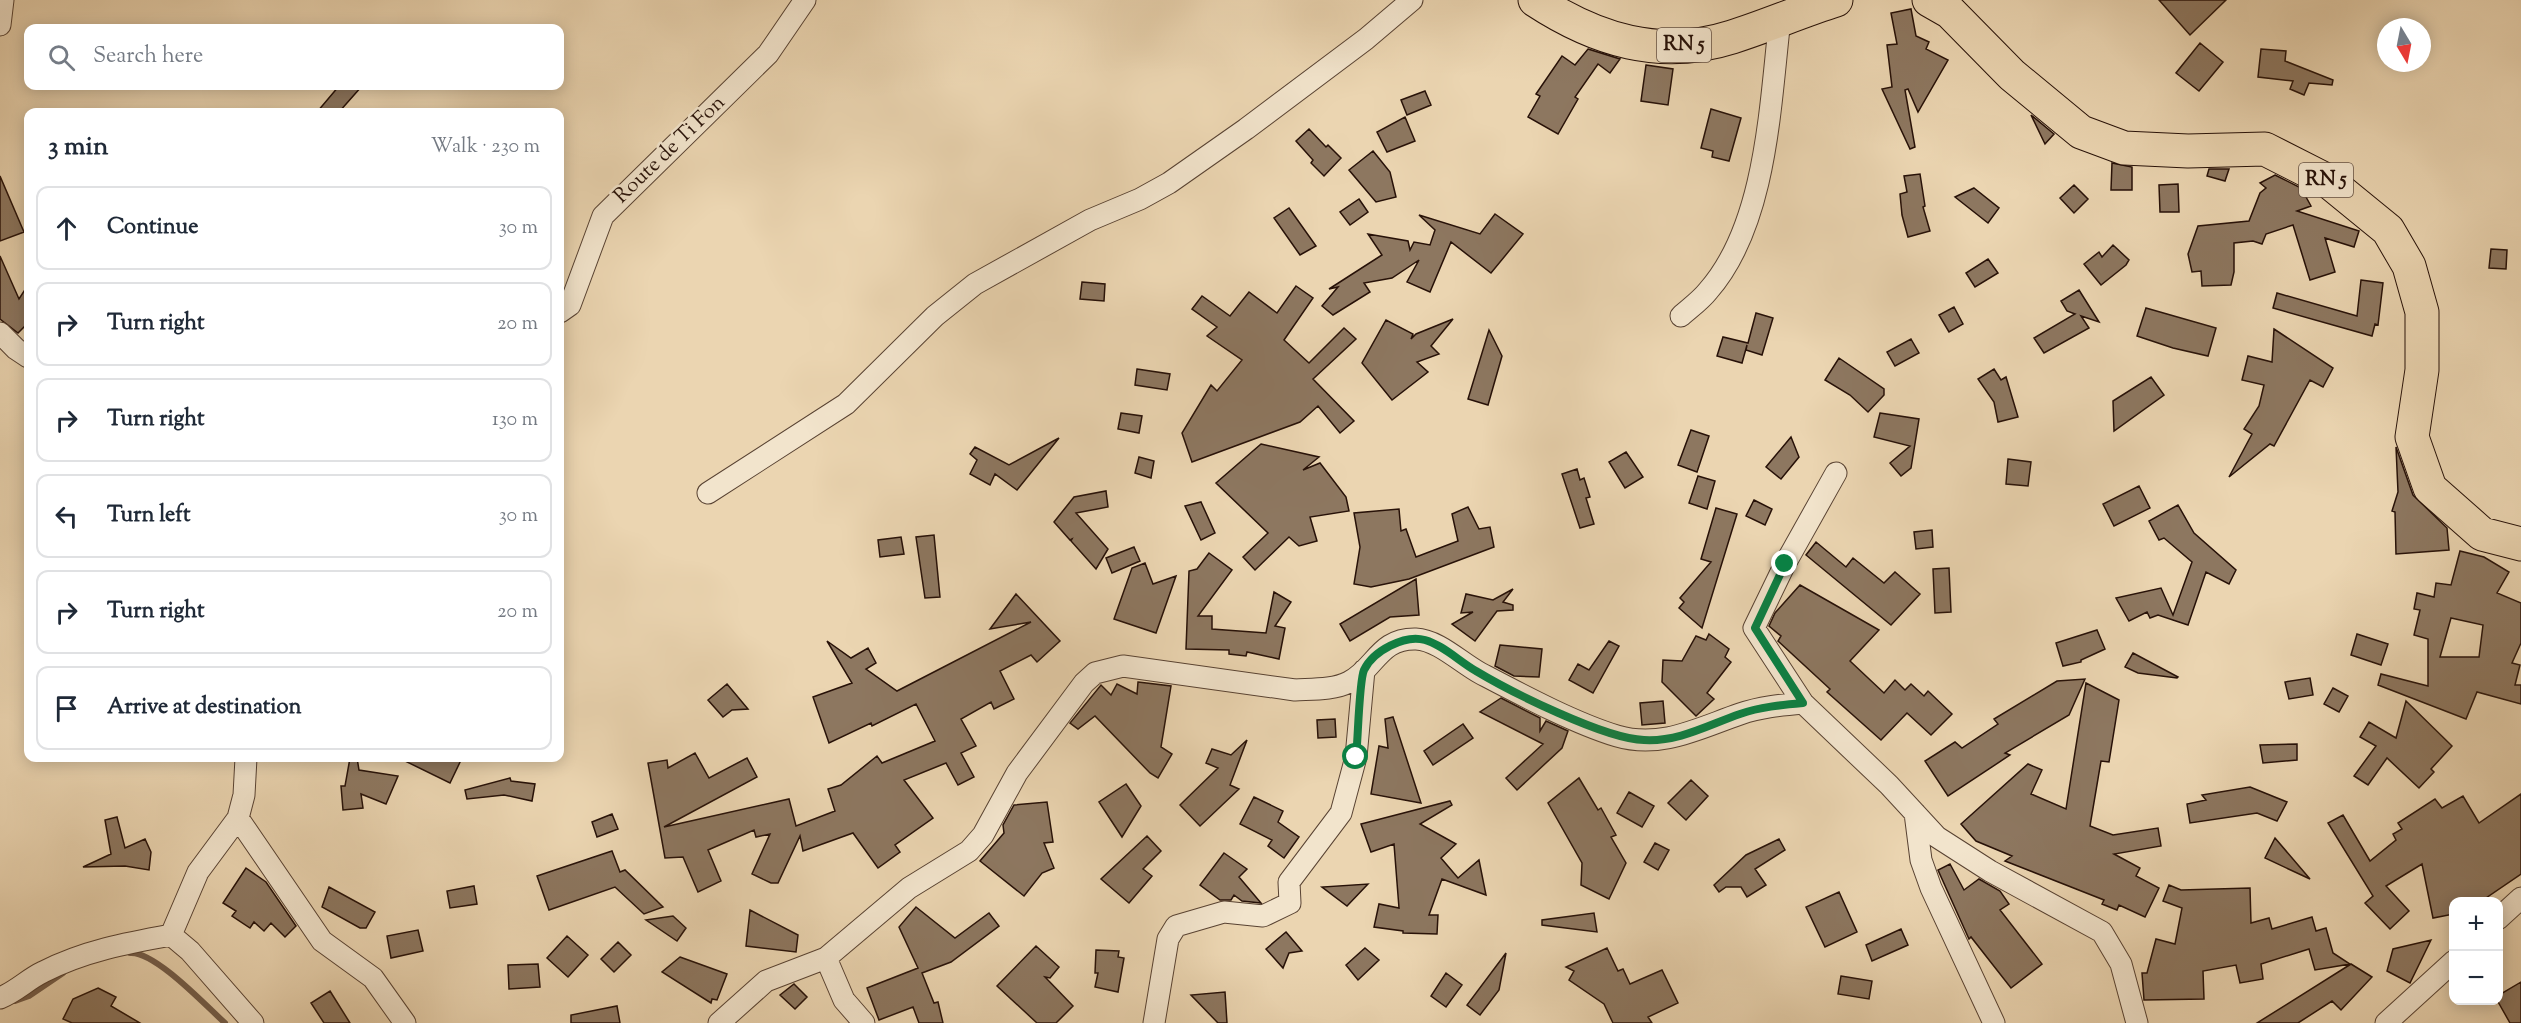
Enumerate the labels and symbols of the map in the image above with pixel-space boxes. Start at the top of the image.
north arrow [2377,18,2431,72]
road number: RN 5 [1657,28,1711,62]
street label: Route de Ti Fon [608,89,732,211]
road number: RN 5 [2299,163,2353,197]
route end [1771,550,1797,576]
route start [1342,743,1368,769]

